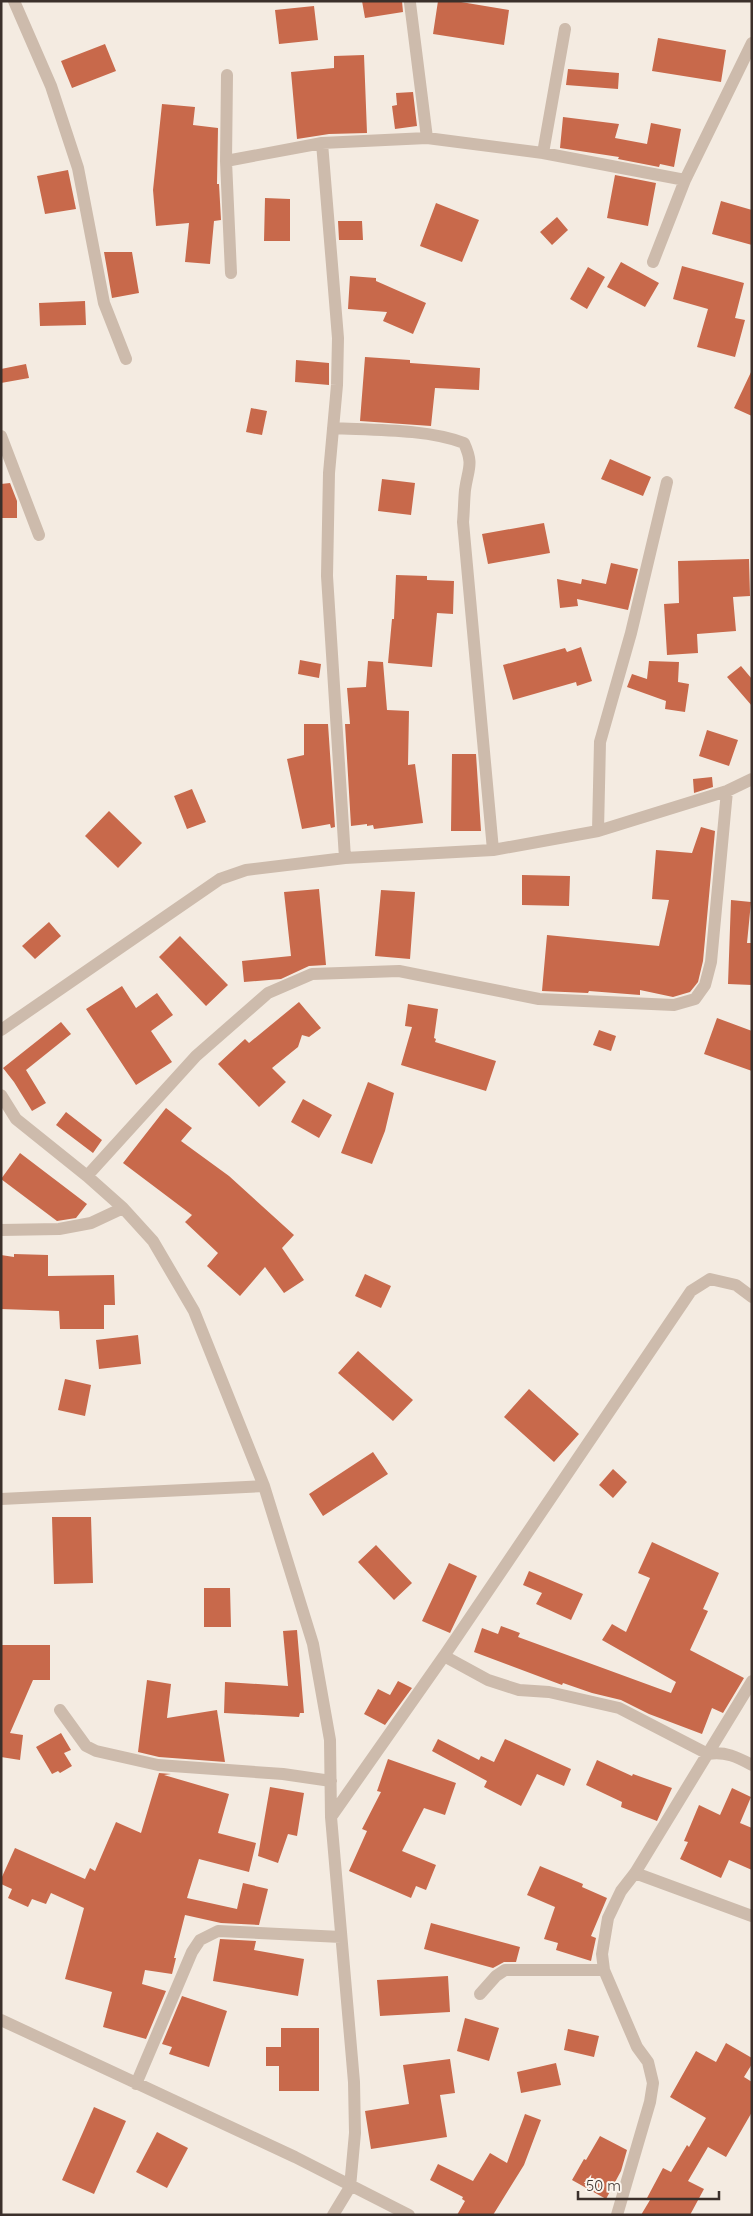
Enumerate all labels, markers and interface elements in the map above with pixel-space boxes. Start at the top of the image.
scale bar [578,2168,719,2200]
text: 50 m [586,2176,621,2195]

